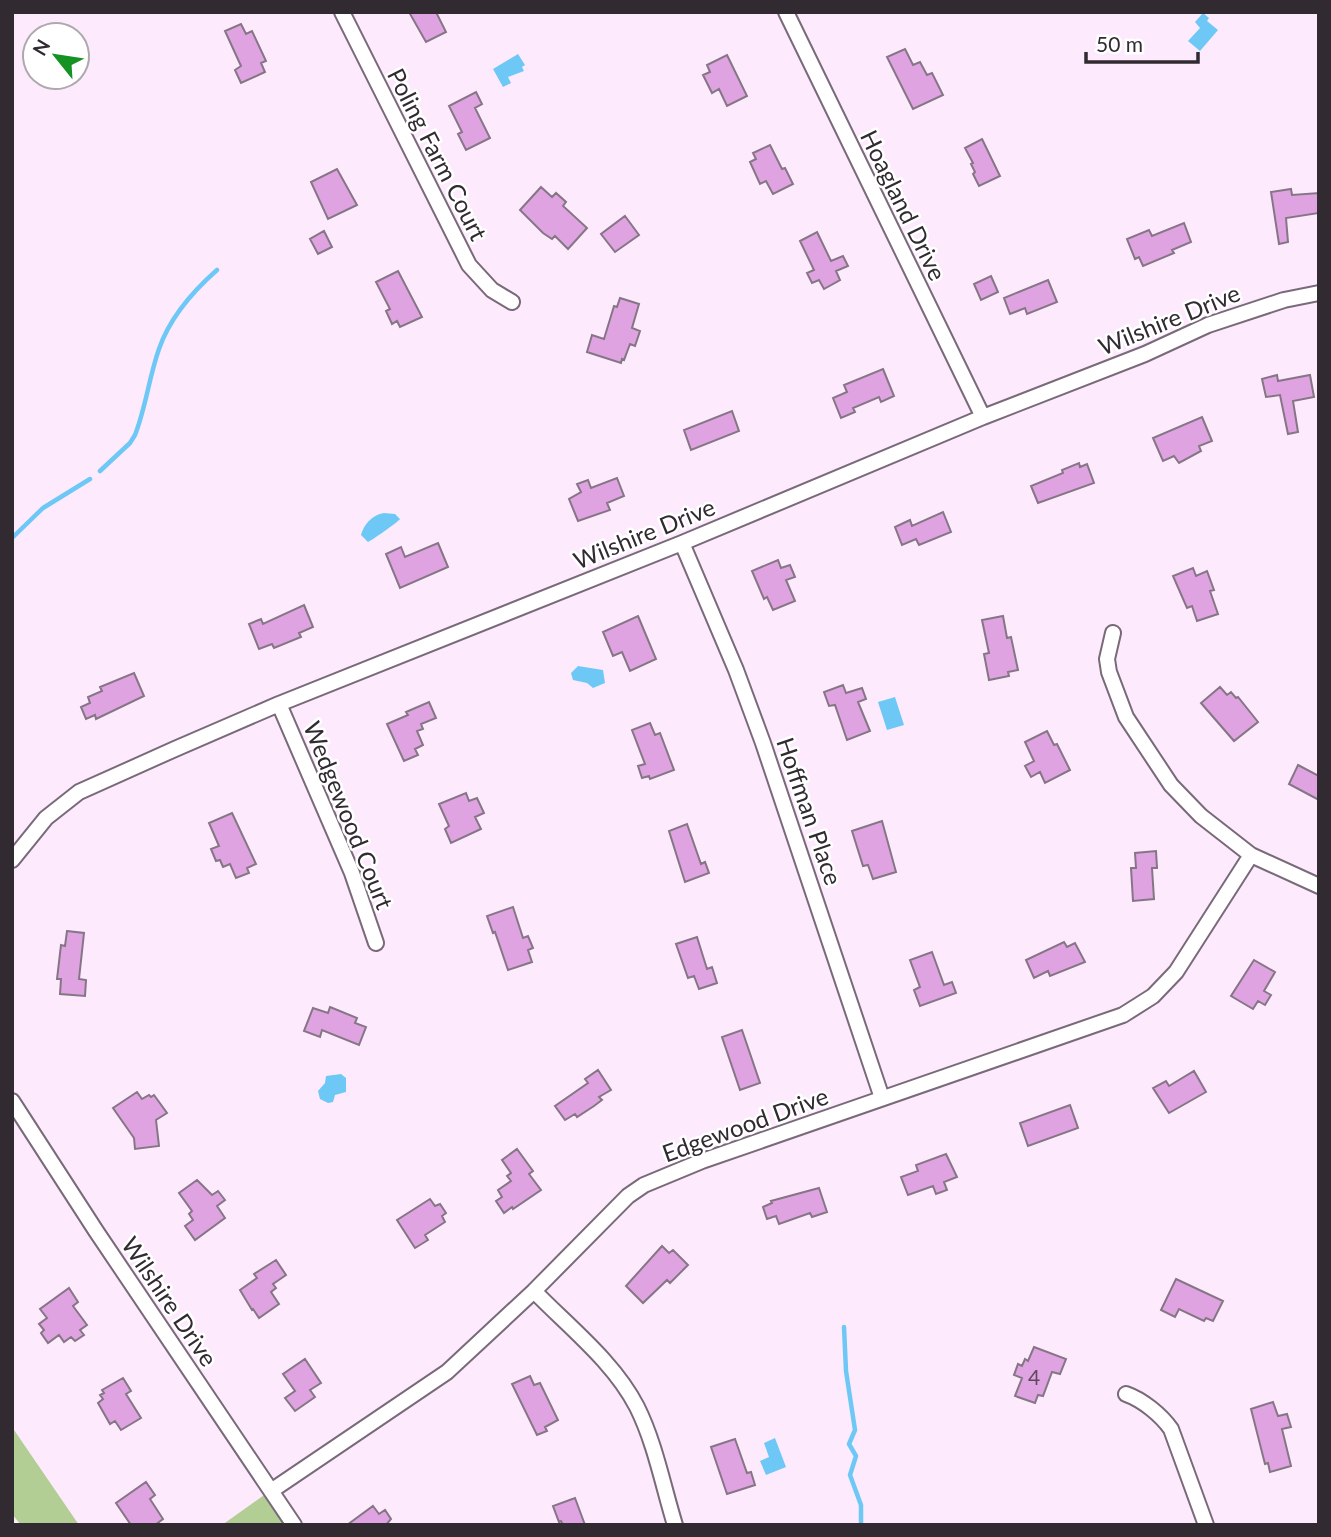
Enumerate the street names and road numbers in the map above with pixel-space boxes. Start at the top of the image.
street label: Poling Farm Court [382,63,494,245]
street label: Hoagland Drive [855,125,953,285]
street label: Wilshire Drive [1094,277,1244,361]
street label: Wilshire Drive [569,491,719,575]
street label: Wedgewood Court [298,717,400,914]
street label: Hoffman Place [771,733,849,889]
street label: Edgewood Drive [658,1081,832,1167]
street label: Wilshire Drive [116,1231,224,1371]

